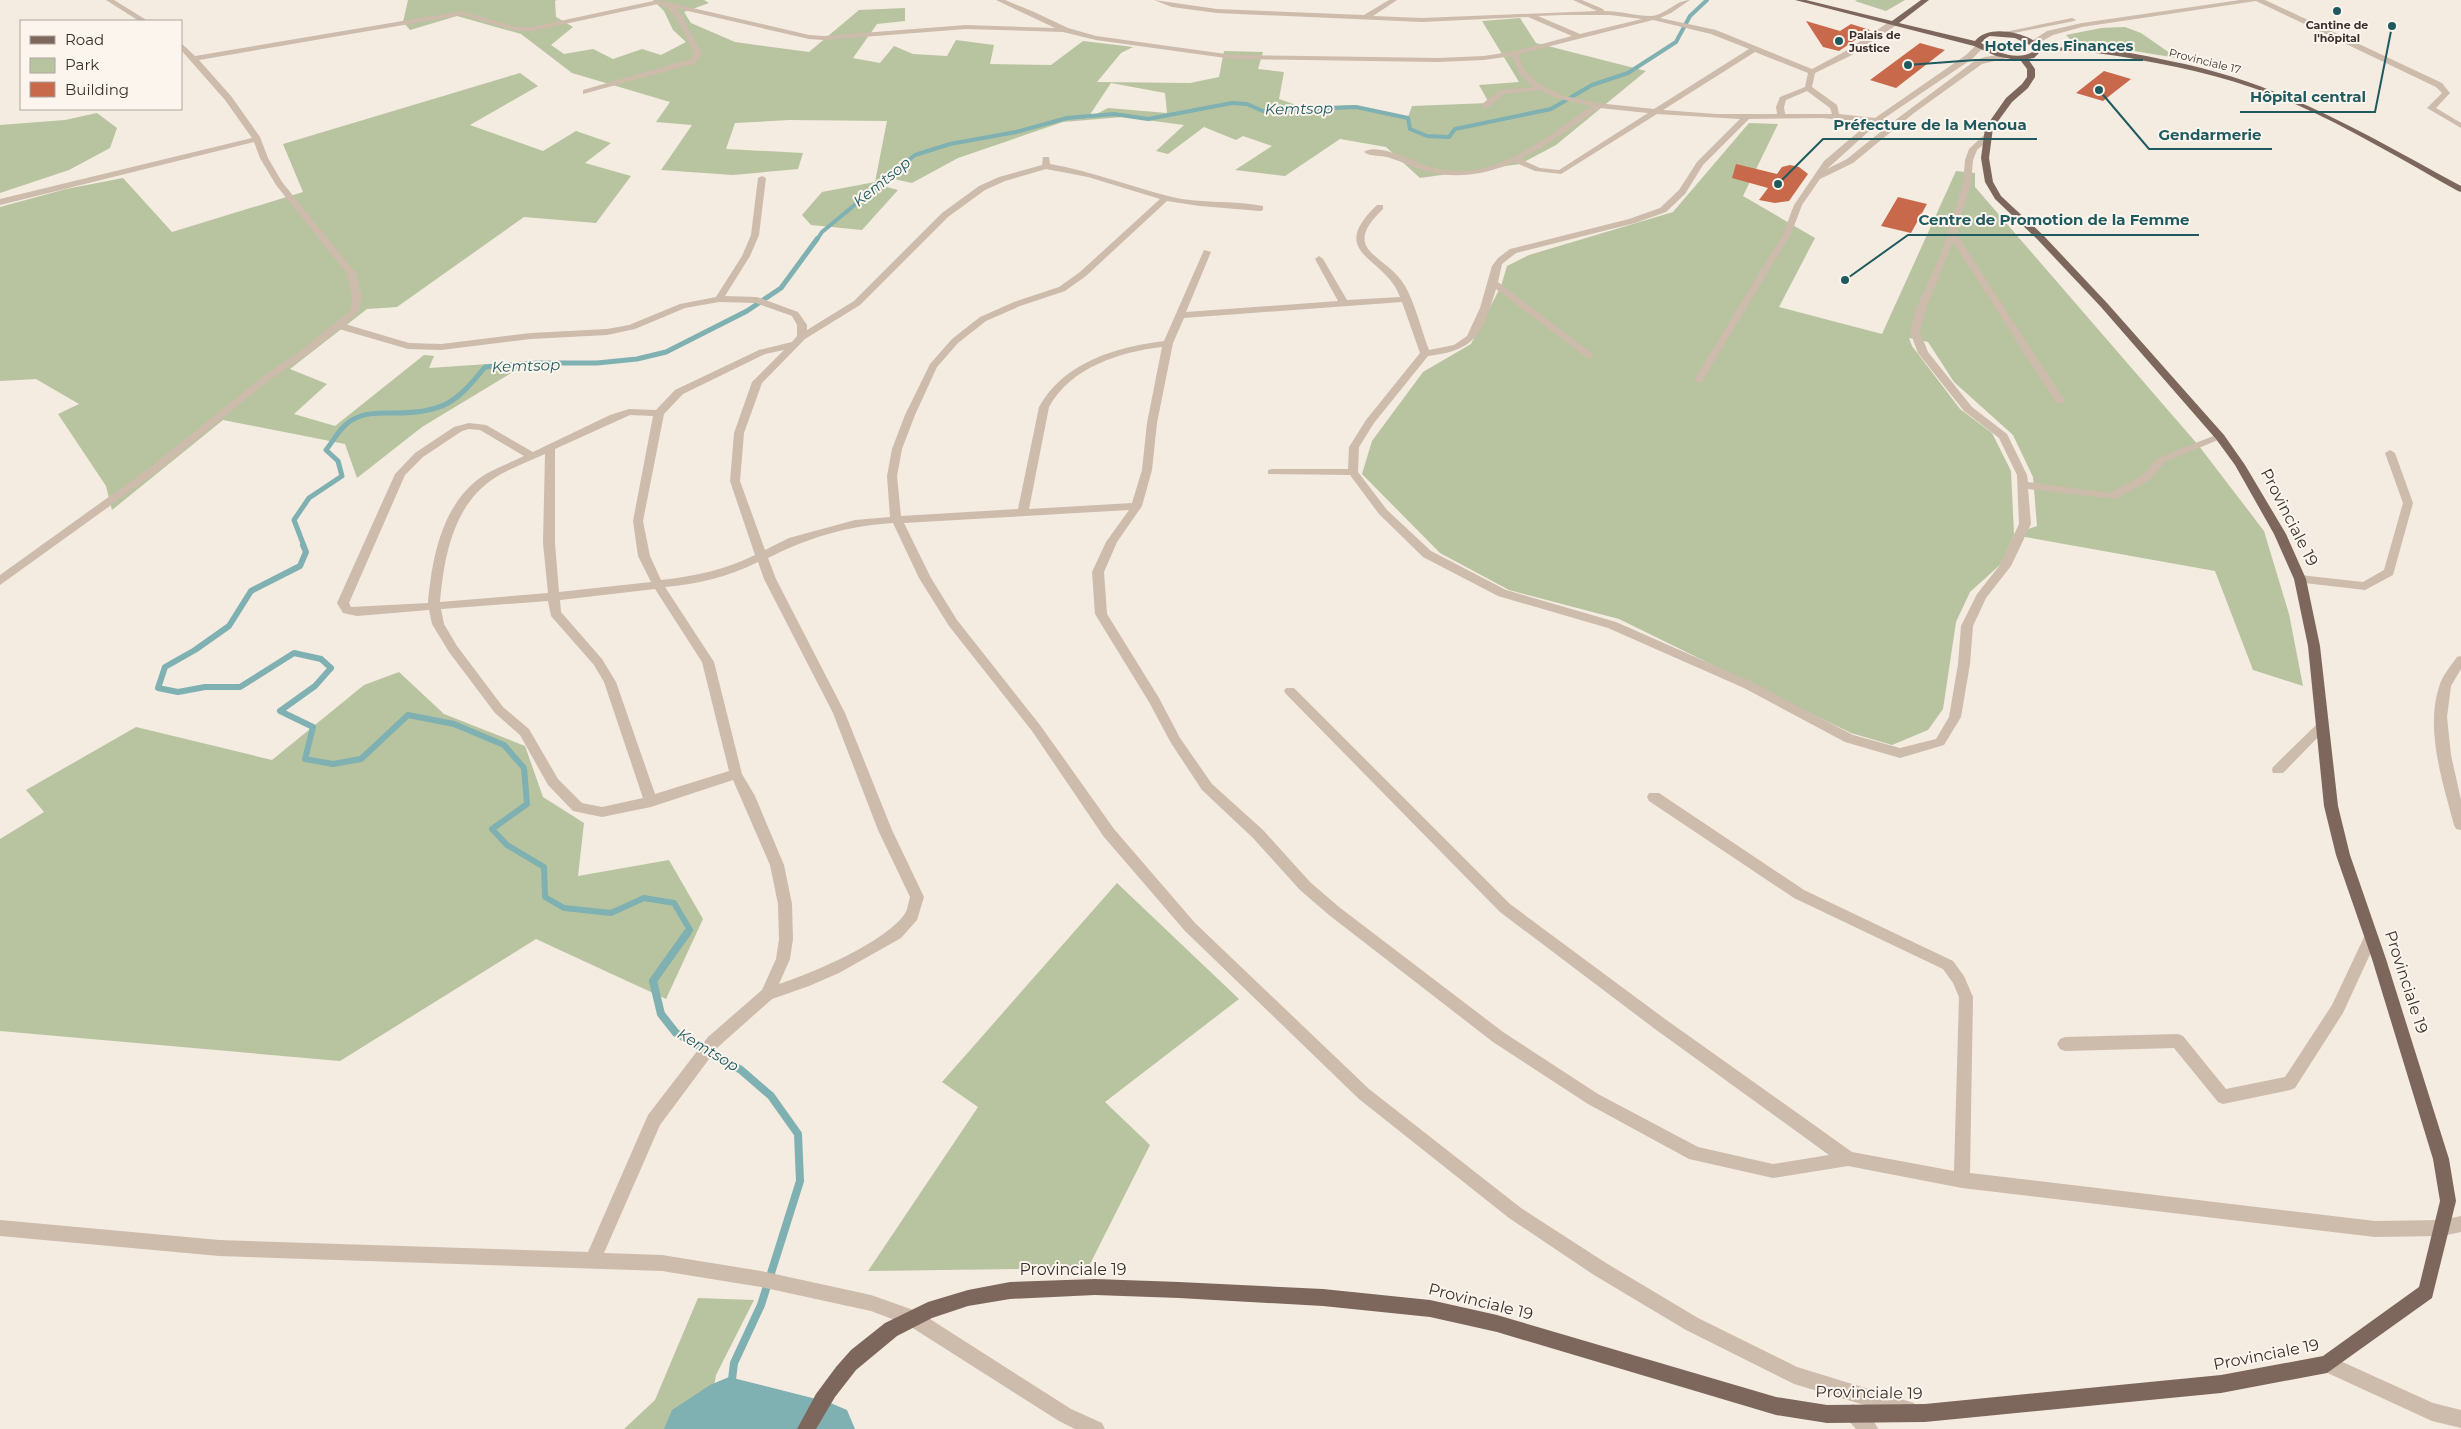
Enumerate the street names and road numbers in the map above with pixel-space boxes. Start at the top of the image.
street label: Provinciale 17 [2168,45,2242,77]
street label: Provinciale 19 [2257,465,2322,569]
street label: Provinciale 19 [2381,928,2432,1036]
street label: Provinciale 19 [1019,1260,1127,1279]
street label: Provinciale 19 [1427,1279,1535,1324]
street label: Provinciale 19 [2212,1335,2321,1374]
street label: Provinciale 19 [1815,1382,1923,1403]

